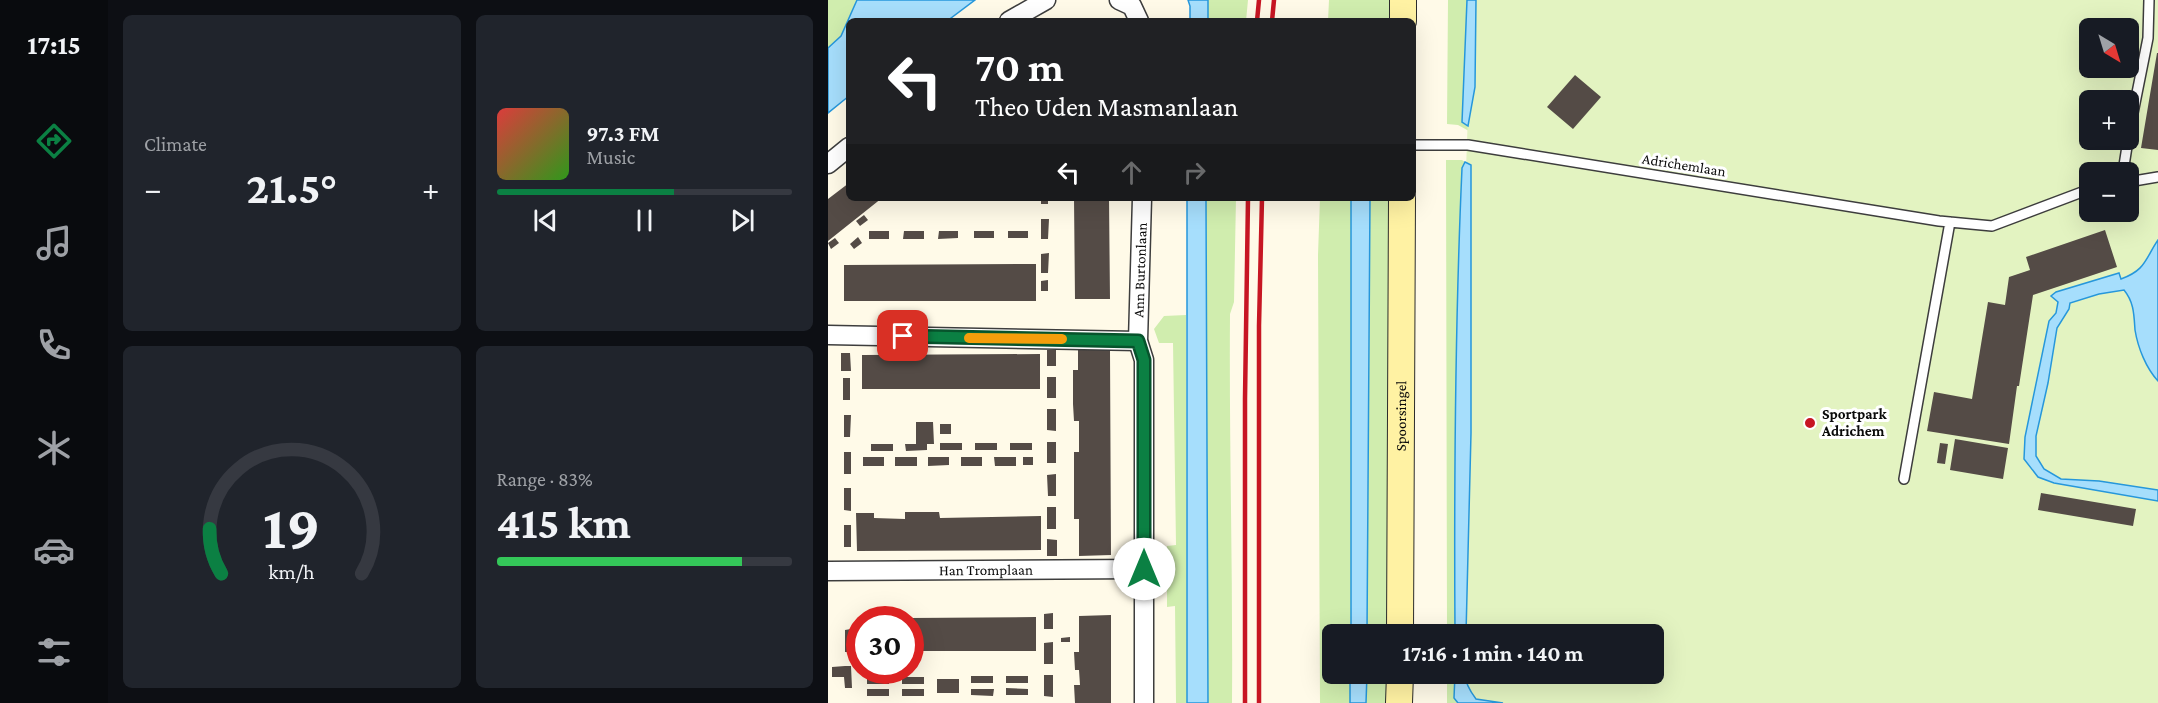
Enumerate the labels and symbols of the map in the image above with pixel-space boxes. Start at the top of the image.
north arrow [2079,18,2139,78]
street label: Adrichemlaan [1641,150,1727,180]
street label: Ann Burtonlaan [1130,222,1150,318]
pin [877,310,928,361]
street label: Spoorsingel [1393,381,1410,451]
place label: Sportpark Adrichem [1821,406,1887,439]
marker: Sportpark Adrichem [1803,416,1817,430]
position arrow [1112,537,1176,601]
street label: Han Tromplaan [939,562,1033,579]
speed limit sign: 30 [846,606,924,684]

